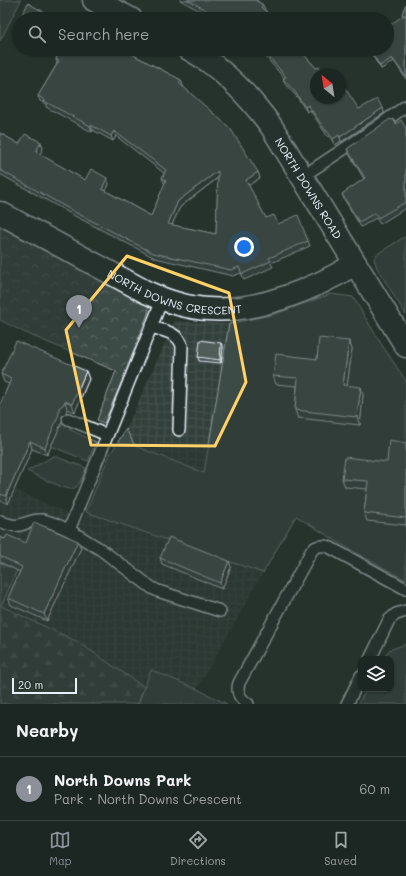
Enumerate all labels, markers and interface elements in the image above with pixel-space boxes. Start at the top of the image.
search box [12,12,394,56]
icon: search [26,23,48,45]
text: Search here [58,24,149,44]
north arrow [310,68,346,104]
street label: NORTH DOWNS ROAD [272,134,346,241]
your location [234,237,254,257]
street label: NORTH DOWNS CRESCENT [105,265,243,317]
pin: 1 [66,295,92,328]
map controls [358,656,394,692]
button: layers [358,656,394,692]
scale bar [12,676,77,695]
text: 20 m [18,677,43,692]
text: Nearby [16,719,78,741]
text: North Downs Park [54,770,191,790]
text: 1 [26,780,32,797]
text: 60 m [360,780,390,797]
text: Park · North Downs Crescent [54,790,242,807]
tab: Map [49,829,72,868]
tab: Directions [170,829,226,868]
tab: Saved [324,829,357,868]

